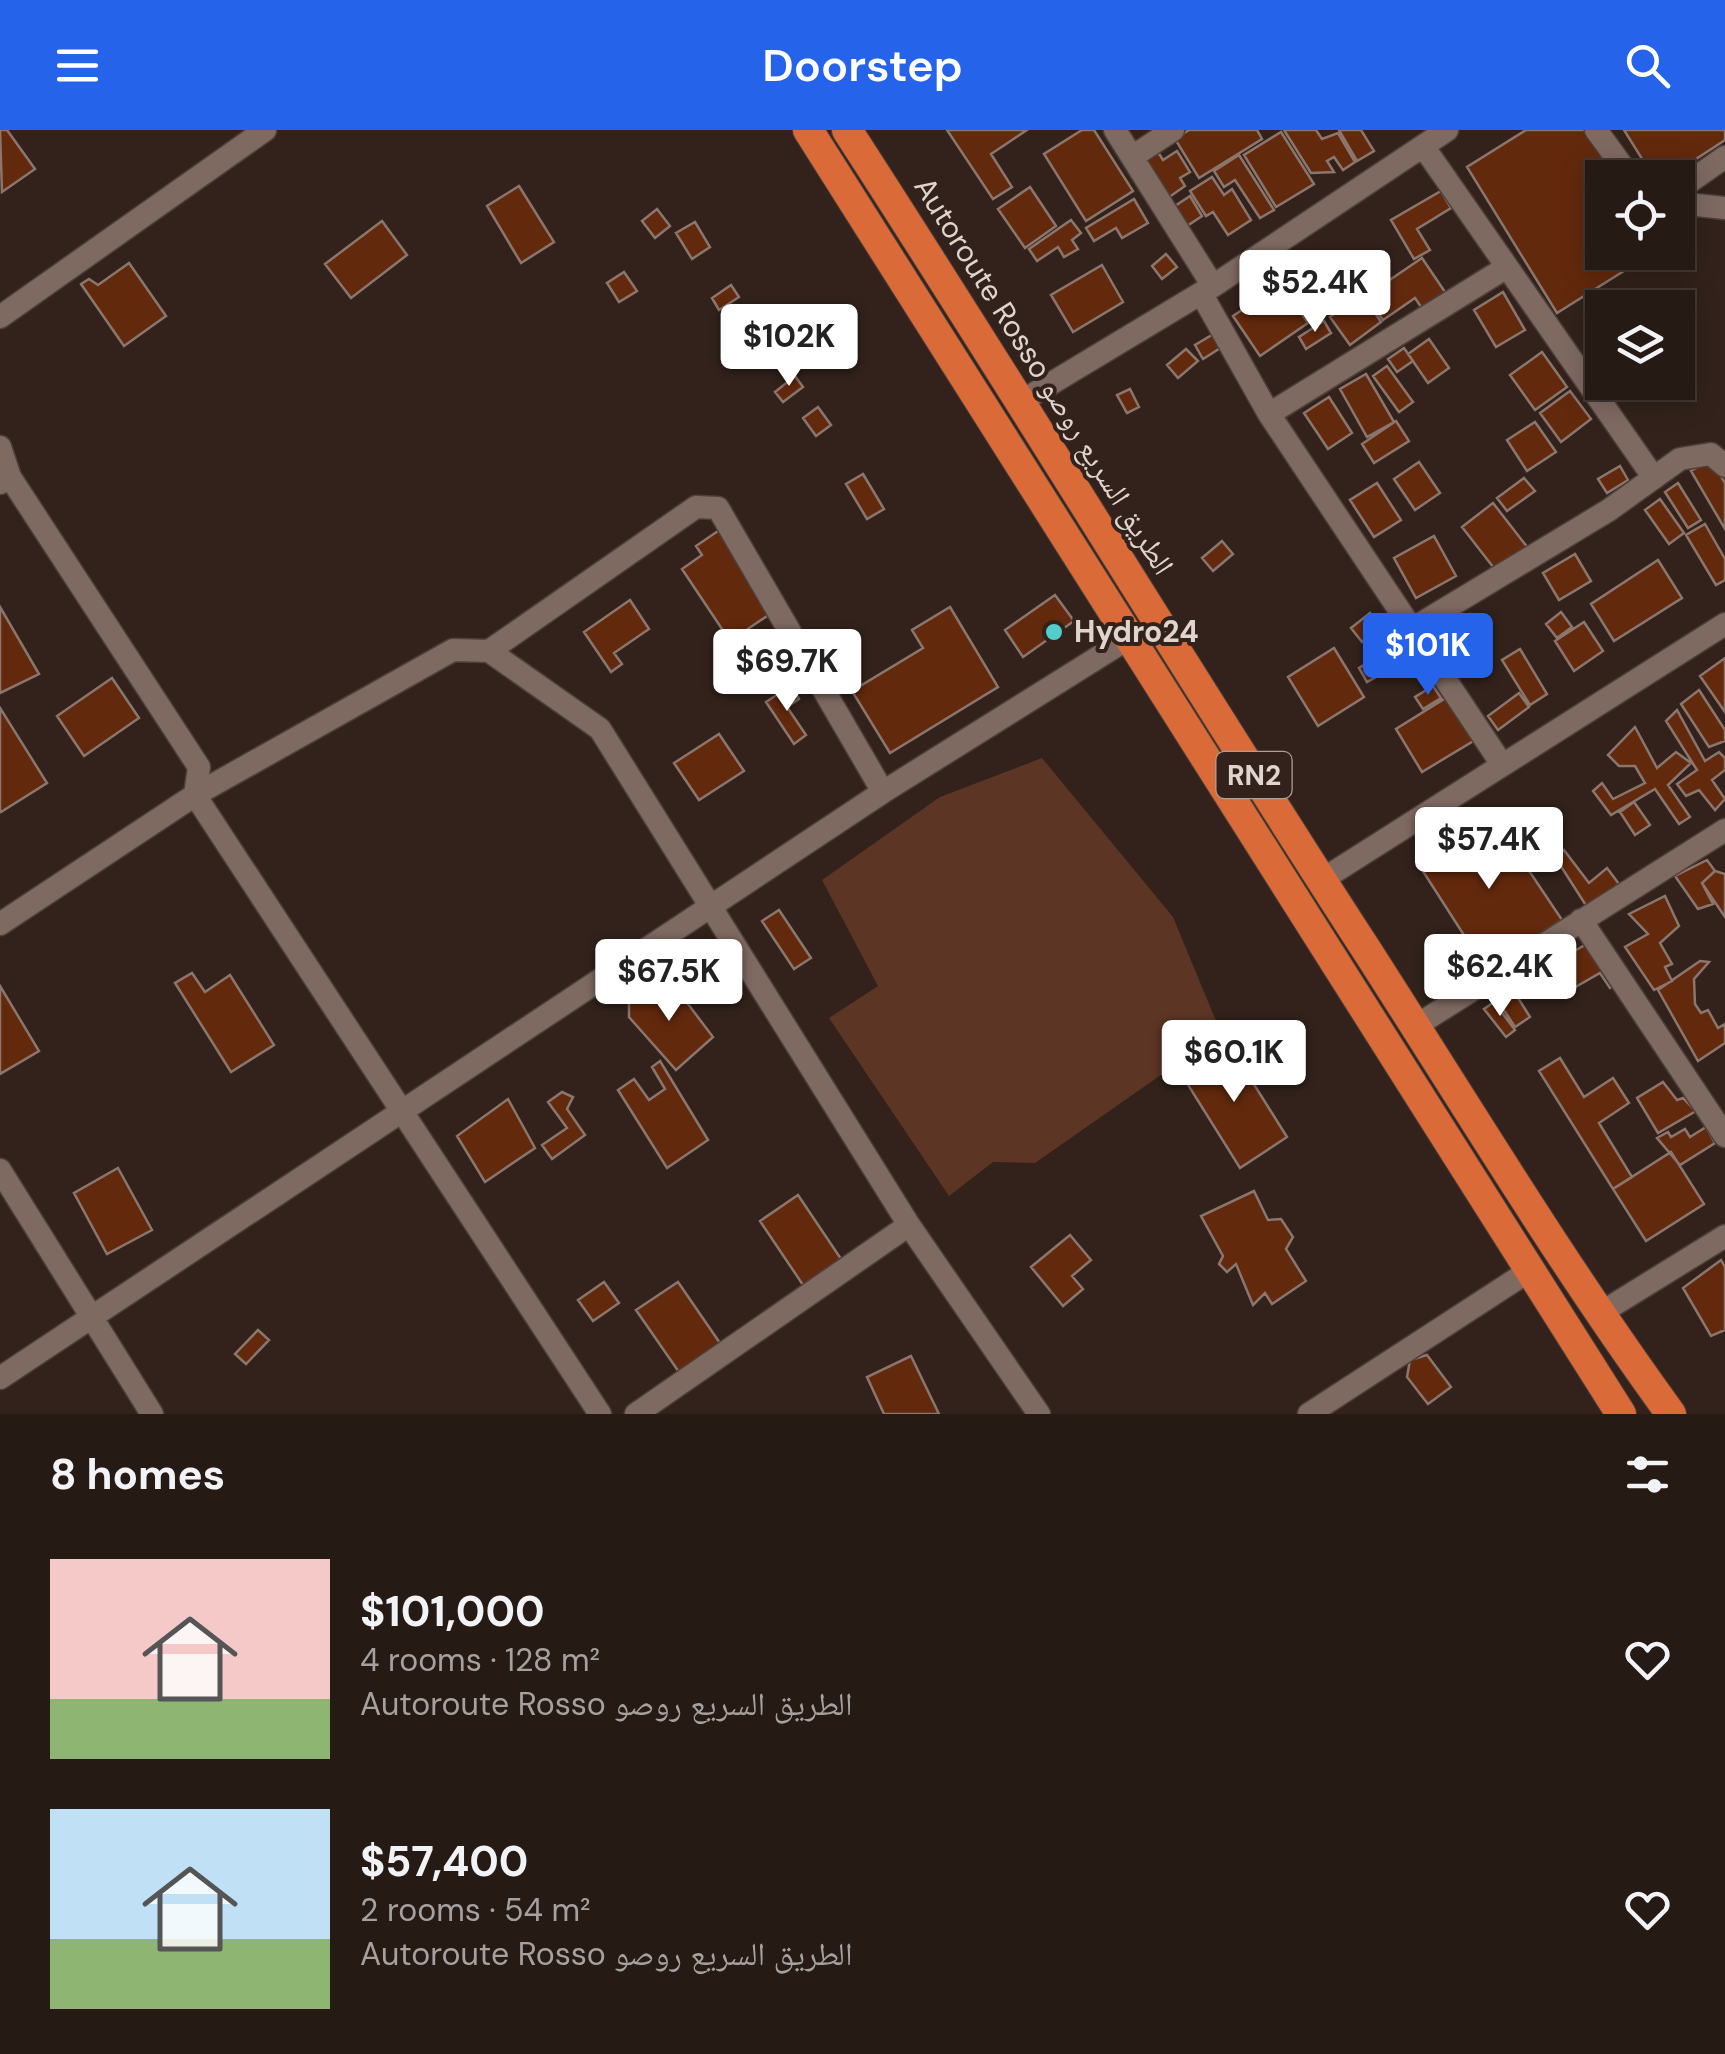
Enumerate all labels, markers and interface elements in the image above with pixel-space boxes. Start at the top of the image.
text: Doorstep [762,36,963,95]
icon: menu [50,38,105,93]
icon: search [1620,38,1675,93]
map controls [1585,160,1695,400]
button: locate [1585,160,1695,270]
street label: Autoroute Rosso الطريق السريع روصو [906,170,1183,582]
pin: $52.4K [1234,250,1396,335]
text: $52.4K [1261,261,1369,303]
button: layers [1585,290,1695,400]
pin: $102K [719,304,859,389]
text: $102K [743,315,835,357]
place label: Hydro24 [1074,612,1199,651]
pin: $101K [1358,613,1498,698]
marker: Hydro24 [1043,621,1065,643]
text: $101K [1385,624,1471,666]
pin: $69.7K [706,629,868,714]
text: $69.7K [735,640,839,682]
road number: RN2 [1216,752,1292,798]
pin: $57.4K [1408,807,1570,892]
text: $57.4K [1437,818,1541,860]
pin: $62.4K [1419,934,1581,1019]
pin: $67.5K [588,939,750,1024]
text: $62.4K [1446,945,1554,987]
text: $67.5K [617,950,721,992]
pin: $60.1K [1153,1020,1315,1105]
text: $60.1K [1184,1031,1284,1073]
text: 8 homes [50,1447,225,1502]
icon: filters [1620,1447,1675,1502]
text: $101,000 [360,1584,545,1639]
icon: home [130,1599,250,1719]
icon: heart [1620,1632,1675,1687]
text: 4 rooms · 128 m² [360,1639,600,1681]
text: Autoroute Rosso الطريق السريع روصو [360,1683,853,1725]
text: $57,400 [360,1834,528,1889]
icon: home [130,1849,250,1969]
icon: heart [1620,1882,1675,1937]
text: 2 rooms · 54 m² [360,1889,591,1931]
text: Autoroute Rosso الطريق السريع روصو [360,1933,853,1975]

